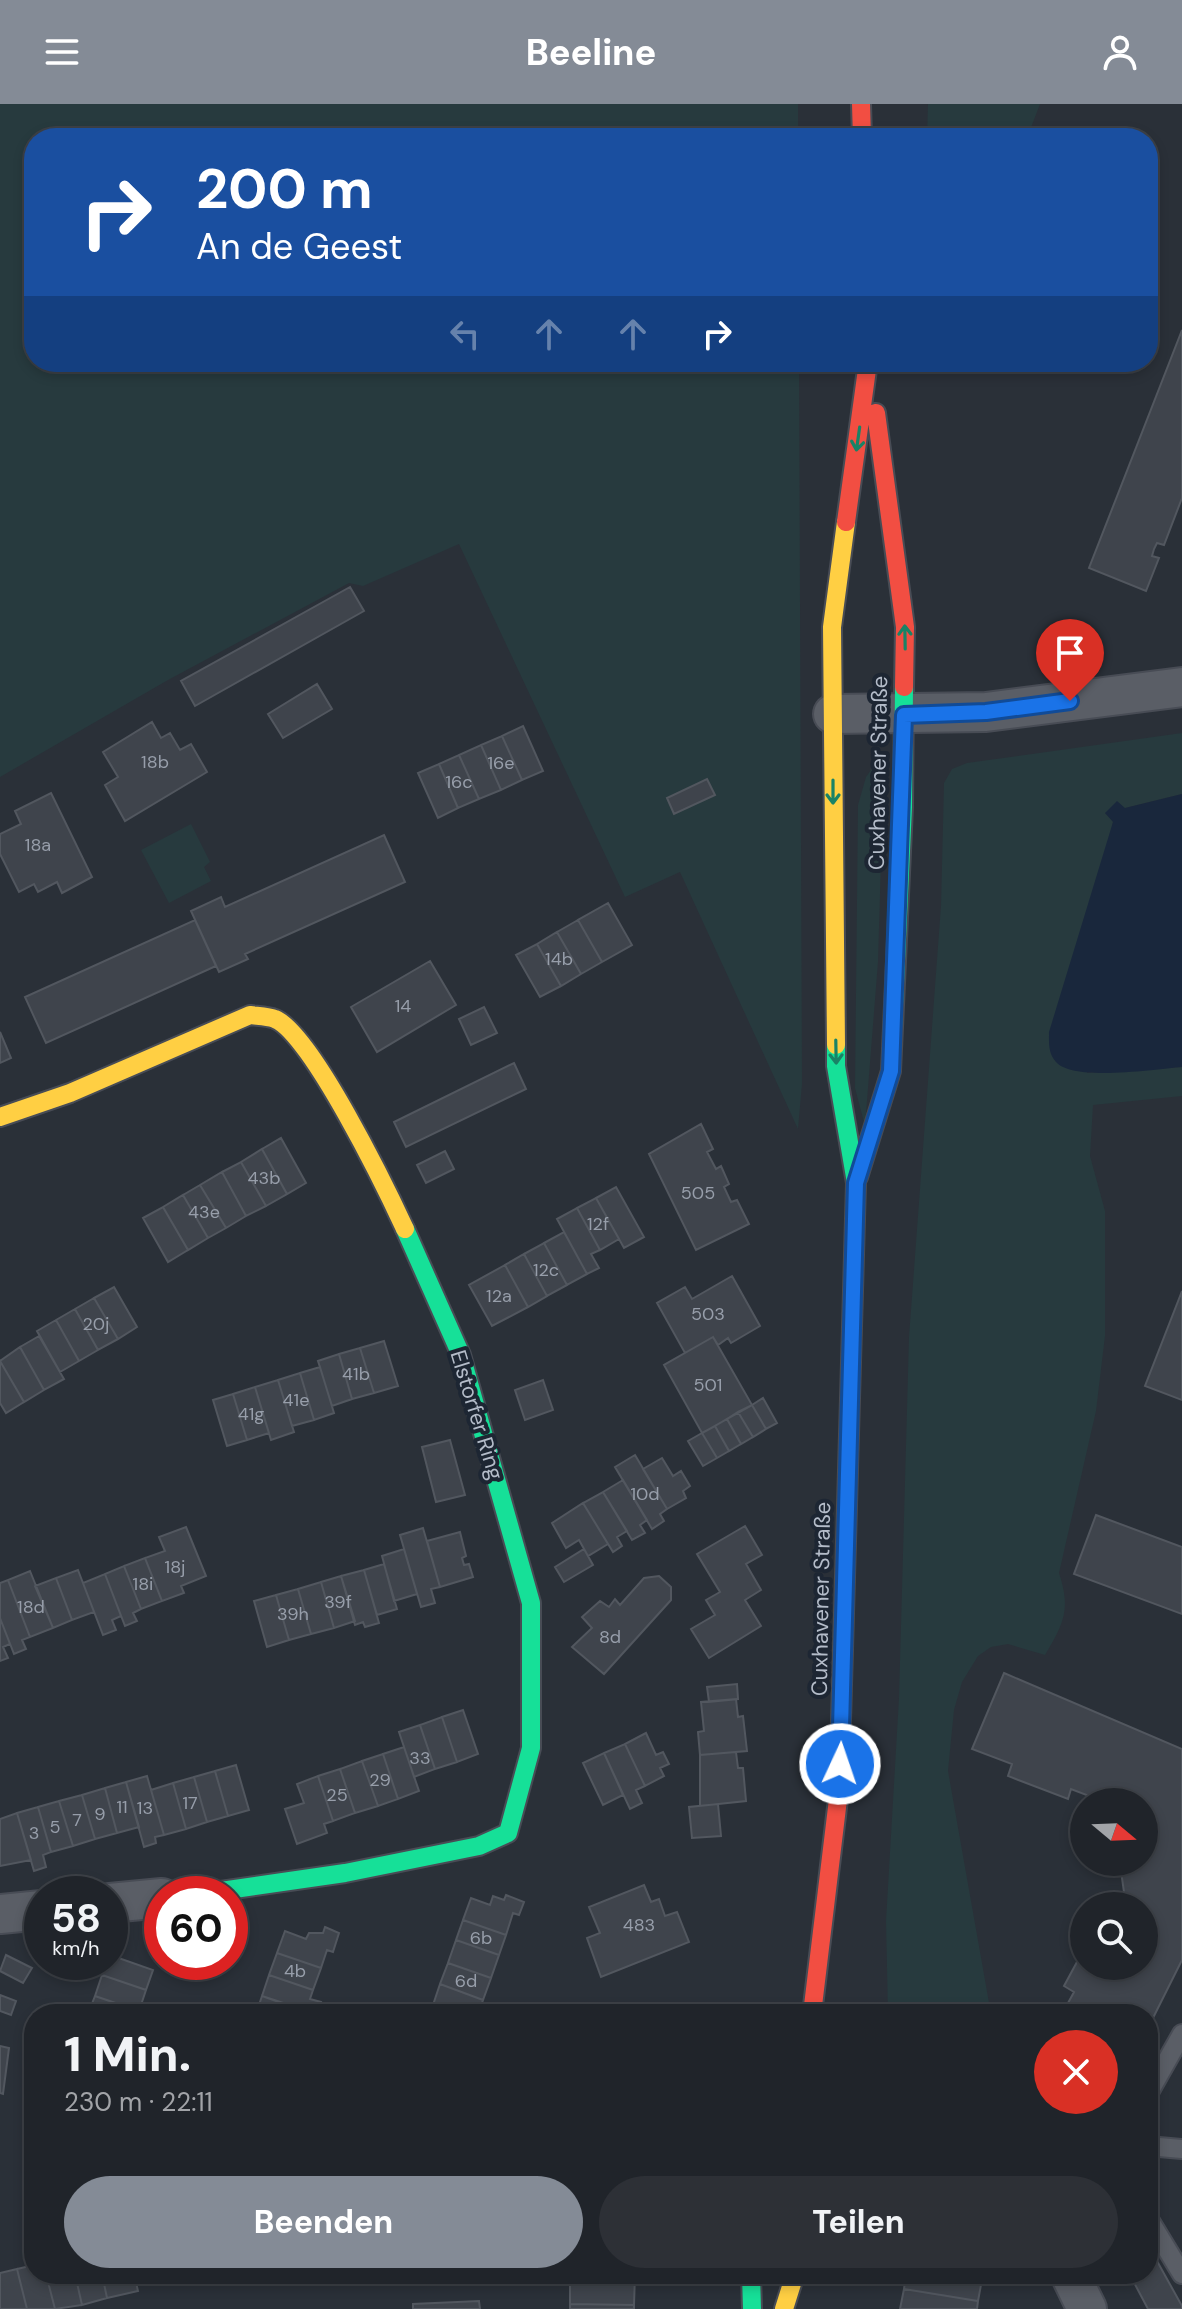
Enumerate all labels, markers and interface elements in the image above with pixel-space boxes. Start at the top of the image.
text: Beeline [526,29,656,76]
icon: menu [40,30,84,74]
icon: person [1098,30,1142,74]
text: 200 m [196,152,373,225]
icon: right [64,160,168,264]
text: An de Geest [196,223,402,270]
icon: left [443,312,487,356]
icon: ahead [527,312,571,356]
icon: ahead [611,312,655,356]
icon: right [695,312,739,356]
one-way arrow [850,426,865,451]
pin [1036,619,1104,701]
one-way arrow [897,624,913,651]
icon: arrive [1048,631,1092,675]
street label: Cuxhavener Straße [862,676,894,870]
house number: 18b [141,750,169,774]
house number: 16e [487,751,515,775]
house number: 16c [445,770,473,794]
one-way arrow [825,778,841,805]
house number: 18a [25,833,51,857]
house number: 14b [545,947,573,971]
house number: 14 [395,994,411,1018]
one-way arrow [828,1038,843,1065]
house number: 43b [248,1166,280,1190]
house number: 505 [681,1181,715,1205]
house number: 43e [188,1200,220,1224]
house number: 12f [587,1212,609,1236]
house number: 12c [533,1258,559,1282]
house number: 12a [486,1284,512,1308]
house number: 503 [691,1302,725,1326]
house number: 20j [83,1312,109,1336]
street label: Elstorfer Ring [444,1347,510,1483]
house number: 41b [342,1362,370,1386]
house number: 501 [694,1373,722,1397]
house number: 41e [283,1388,309,1412]
house number: 41g [238,1402,264,1426]
house number: 10d [630,1482,660,1506]
street label: Cuxhavener Straße [805,1502,837,1696]
house number: 18j [165,1555,185,1579]
house number: 18i [133,1572,153,1596]
house number: 39f [324,1590,352,1614]
house number: 18d [17,1595,45,1619]
house number: 39h [277,1602,309,1626]
house number: 8d [599,1625,621,1649]
position arrow [798,1722,882,1806]
house number: 33 [409,1746,431,1770]
house number: 29 [369,1768,391,1792]
house number: 25 [326,1783,348,1807]
north arrow [1070,1788,1158,1876]
map controls [1070,1788,1158,1980]
house number: 17 [182,1791,198,1815]
house number: 11 [116,1795,128,1819]
house number: 13 [137,1796,153,1820]
house number: 9 [94,1802,106,1826]
house number: 7 [72,1808,82,1832]
house number: 5 [50,1815,60,1839]
house number: 3 [29,1821,39,1845]
speed limit sign: 60 [144,1876,248,1980]
text: 58 [51,1892,101,1944]
button: search [1070,1892,1158,1980]
house number: 483 [623,1913,655,1937]
house number: 6b [470,1926,492,1950]
text: km/h [52,1935,100,1961]
house number: 4b [284,1959,306,1983]
house number: 6d [455,1969,477,1993]
text: 1 Min. [64,2023,191,2086]
button: close [1034,2030,1118,2114]
text: 230 m · 22:11 [64,2085,213,2119]
button: Beenden [64,2176,583,2268]
button: Teilen [599,2176,1118,2268]

